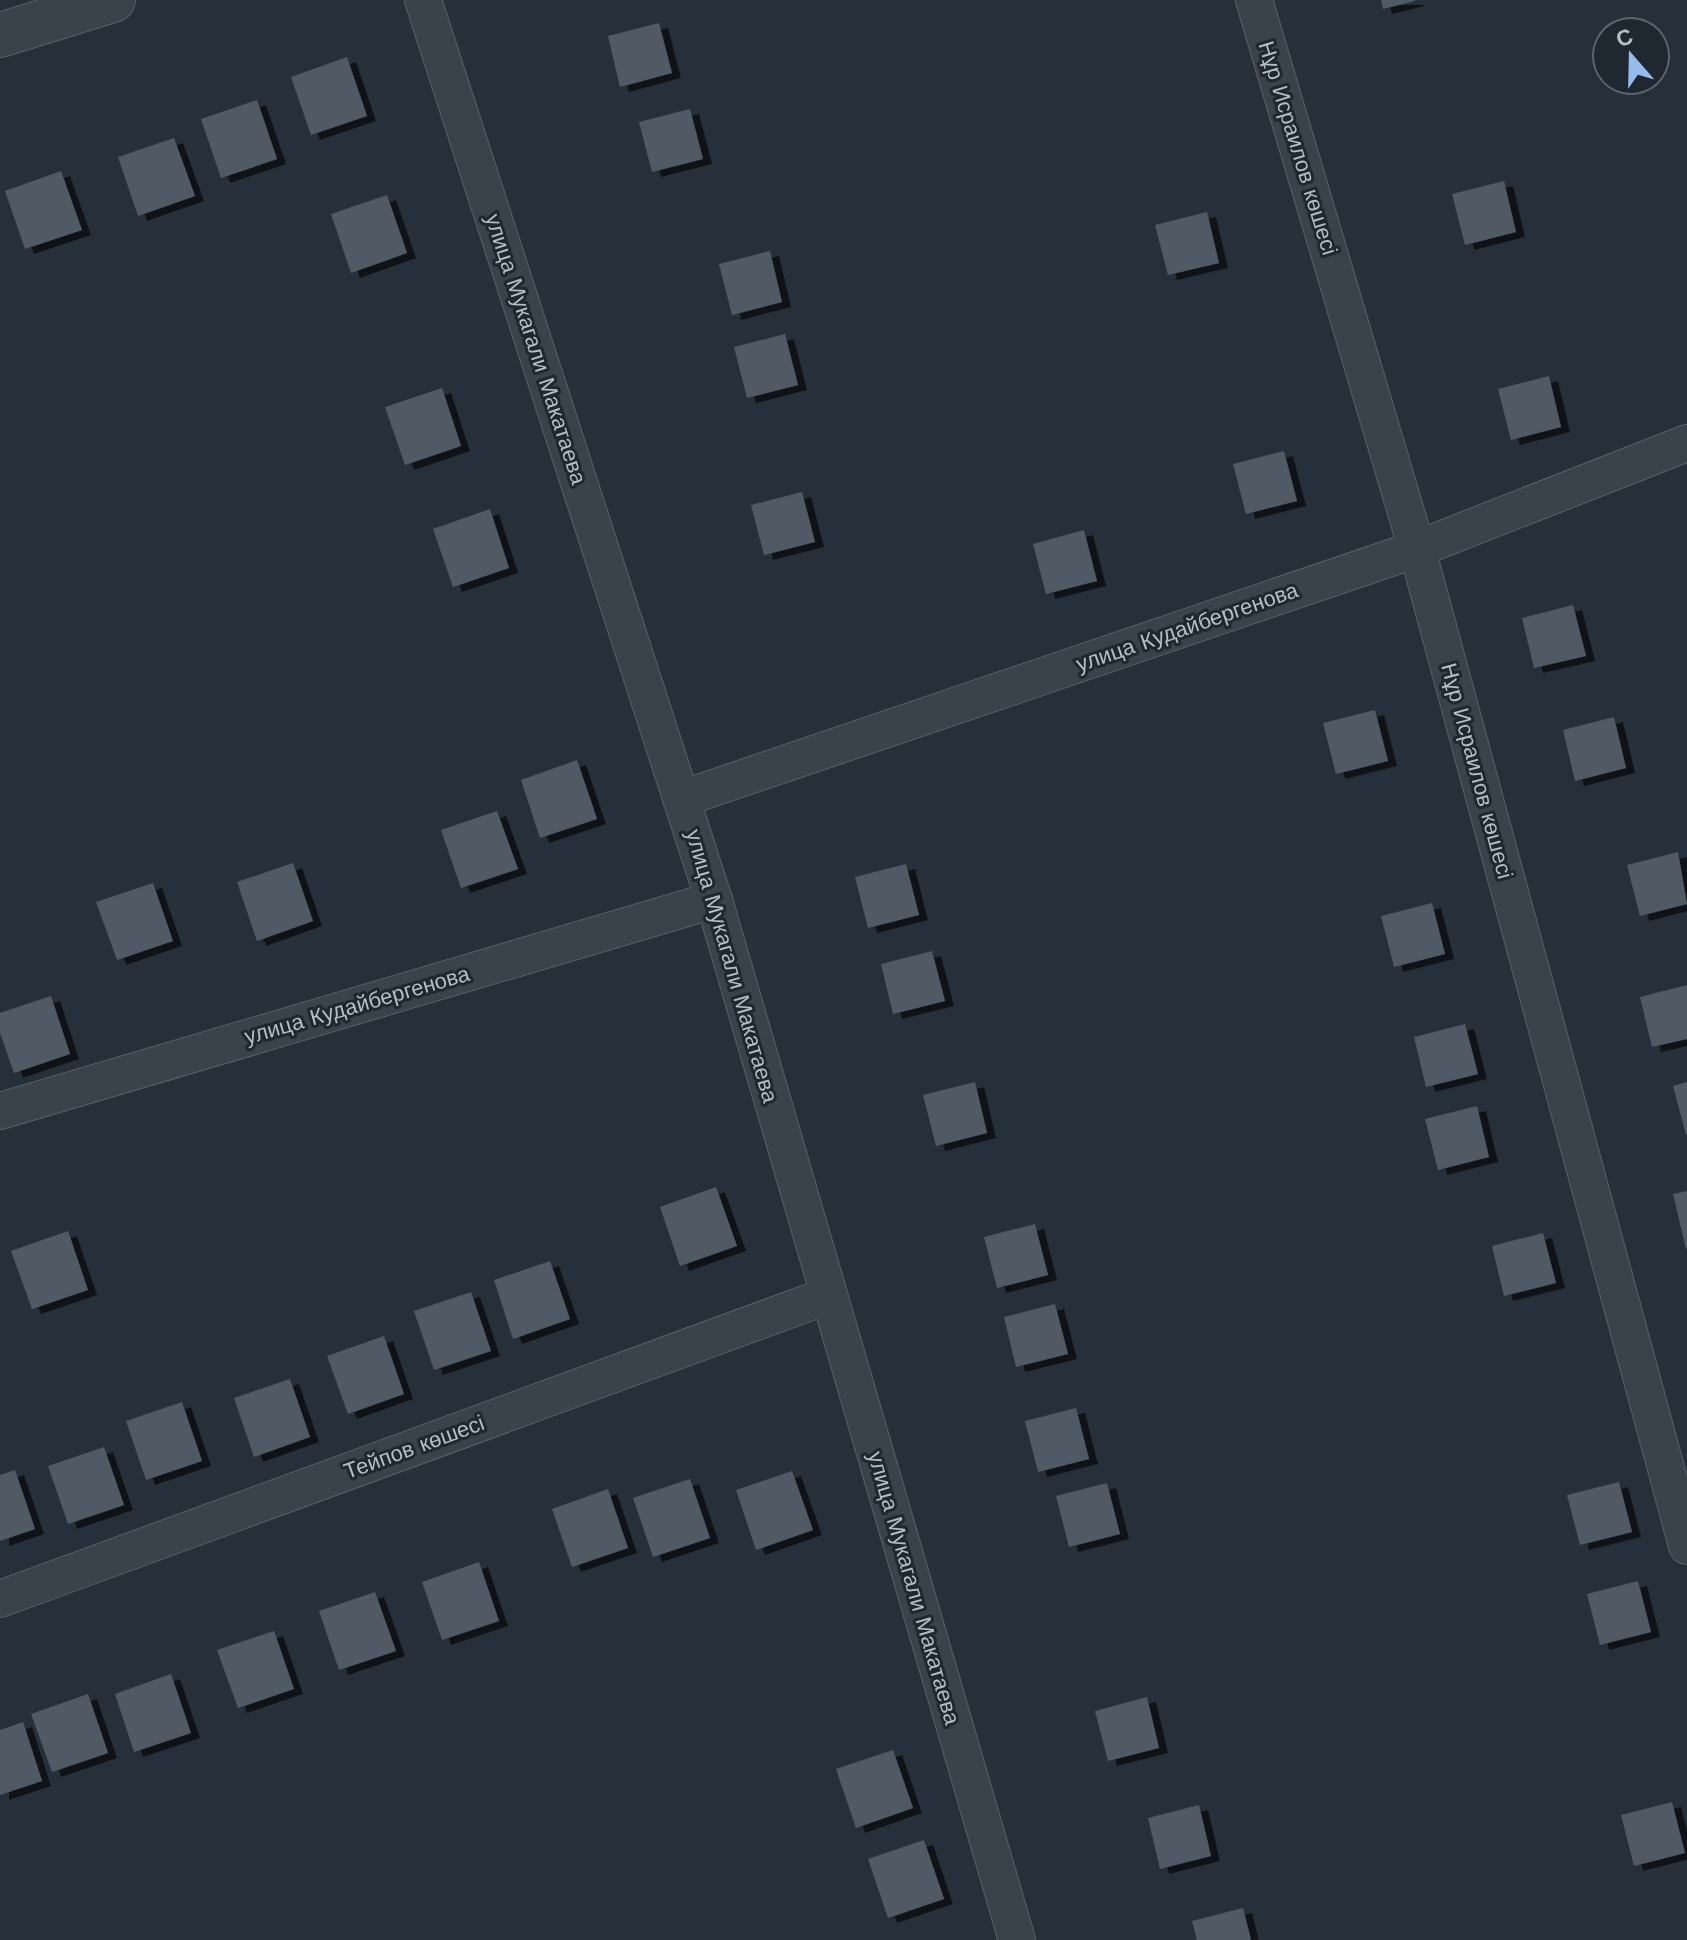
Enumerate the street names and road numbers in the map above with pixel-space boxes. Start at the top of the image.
street label: Нұр Исраилов көшесі [1254,38,1342,258]
street label: улица Мукагали Макатаева [480,211,592,488]
street label: улица Кудайбергенова [1073,577,1302,677]
street label: Нұр Исраилов көшесі [1436,660,1518,882]
street label: улица Мукагали Макатаева [681,827,783,1106]
street label: улица Кудайбергенова [242,961,473,1049]
street label: Тейпов көшесі [340,1410,488,1484]
street label: улица Мукагали Макатаева [863,1449,965,1728]

